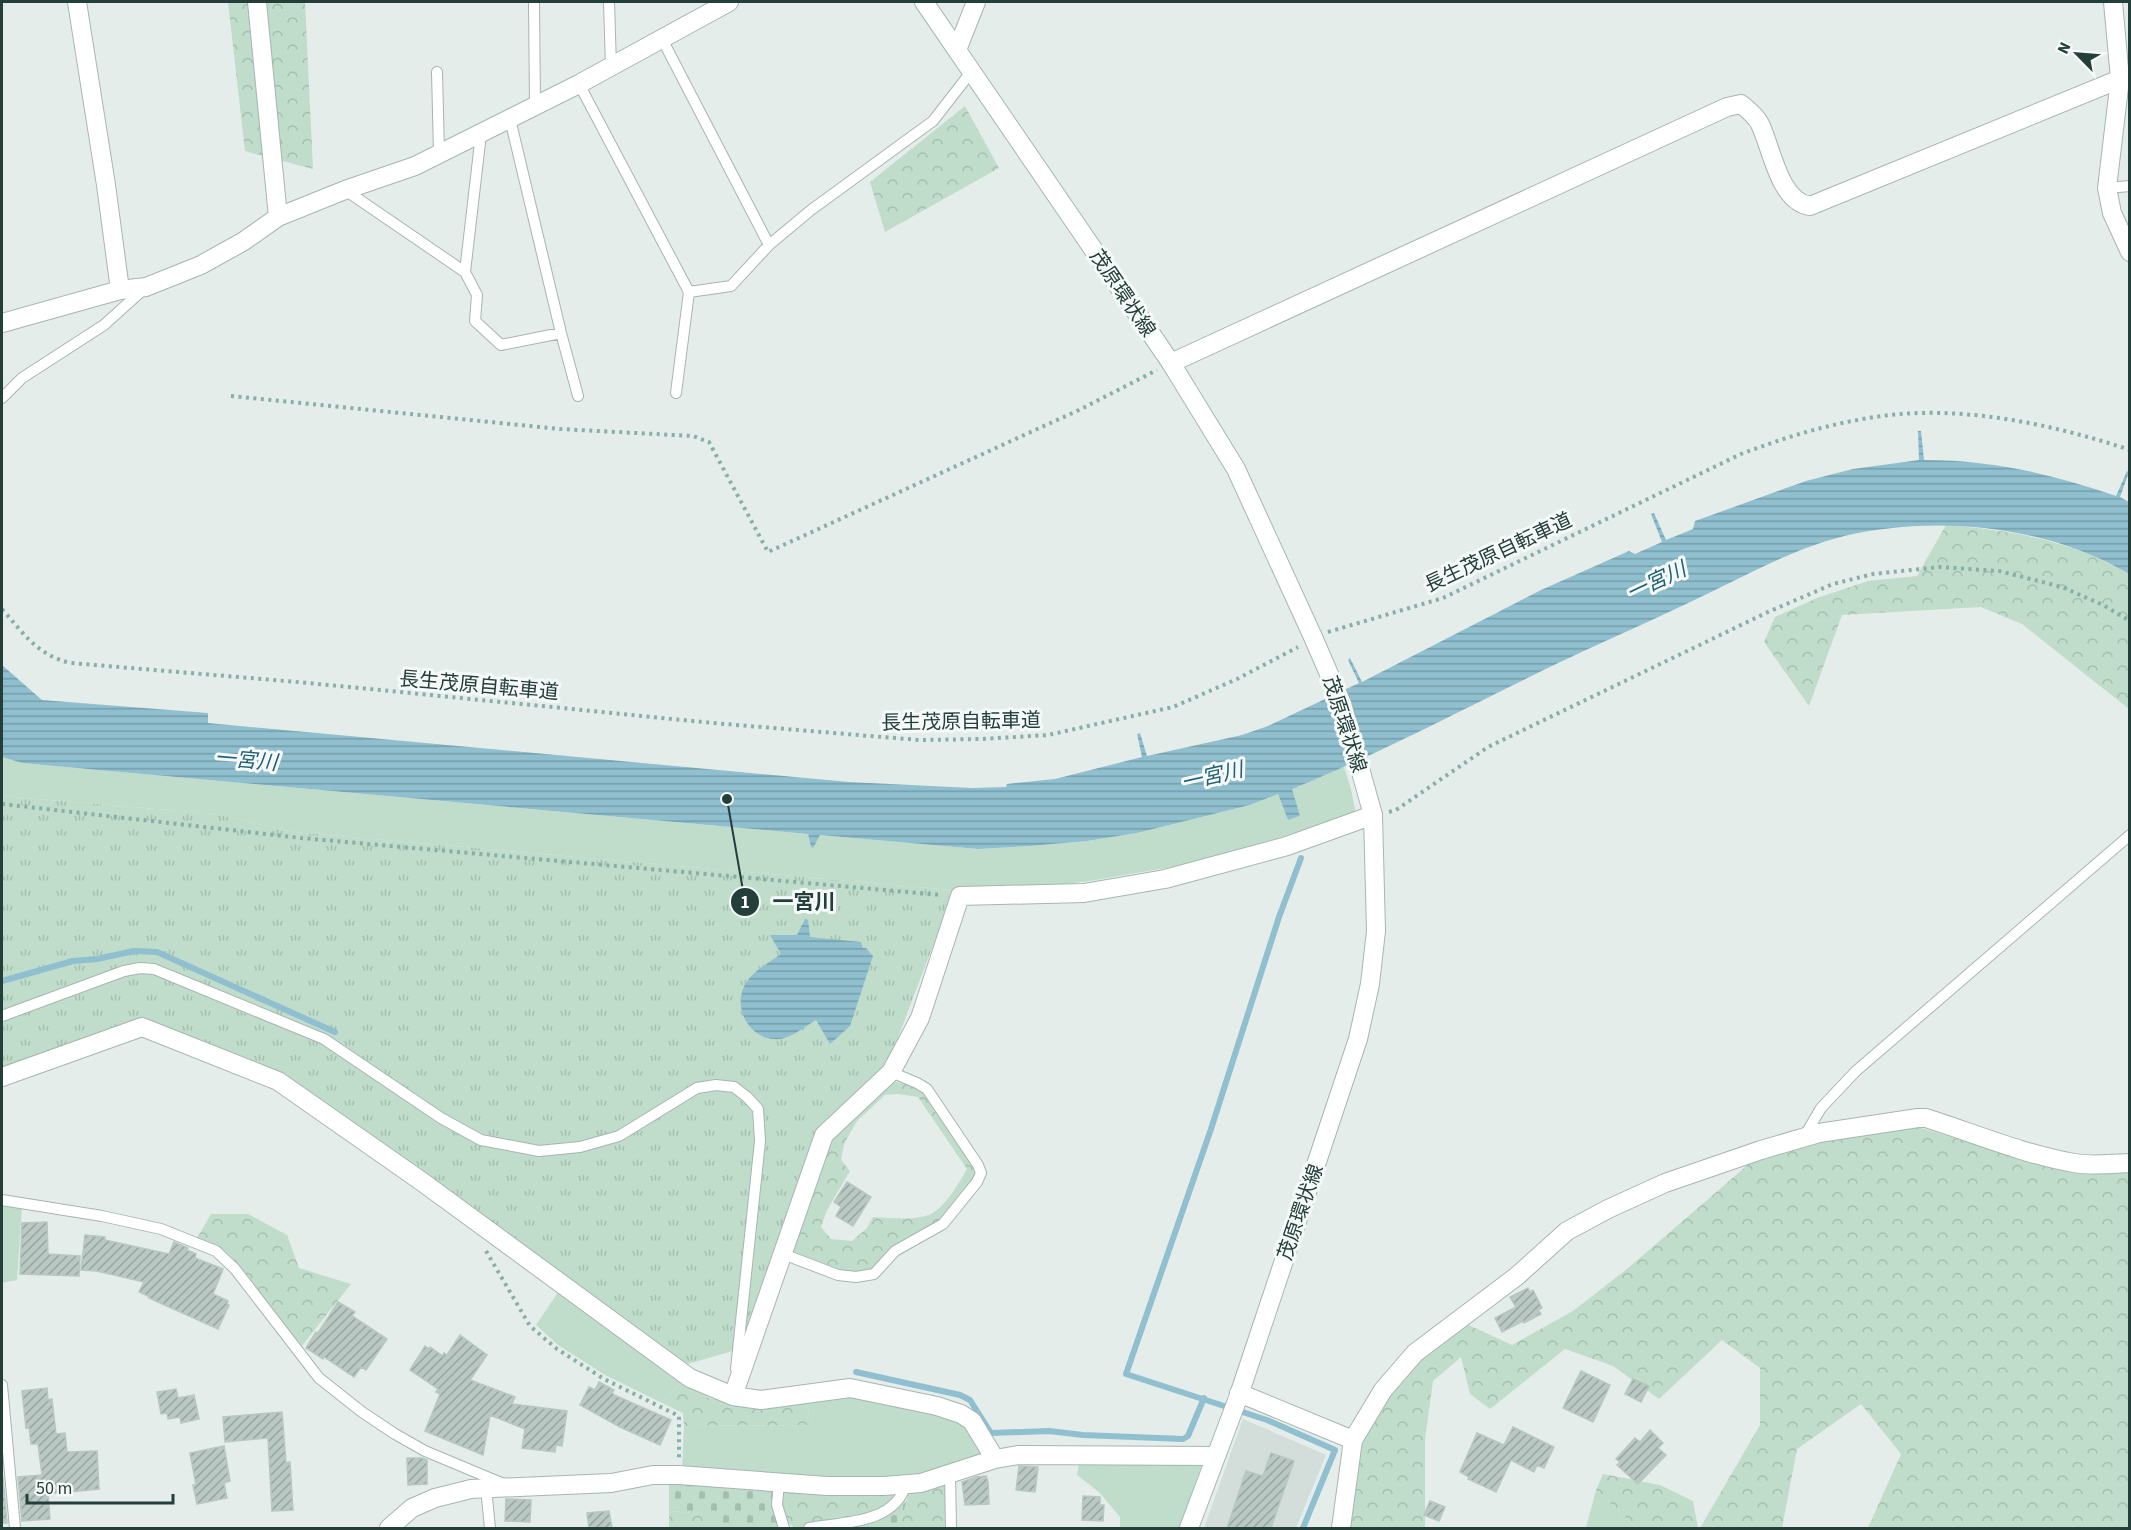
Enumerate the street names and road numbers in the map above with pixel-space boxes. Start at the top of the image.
street label: 茂原環状線 [1083,244,1162,343]
street label: 長生茂原自転車道 [1420,506,1577,599]
street label: 長生茂原自転車道 [398,665,560,707]
street label: 茂原環状線 [1315,672,1373,776]
street label: 長生茂原自転車道 [881,707,1041,737]
street label: 茂原環状線 [1271,1160,1330,1264]

